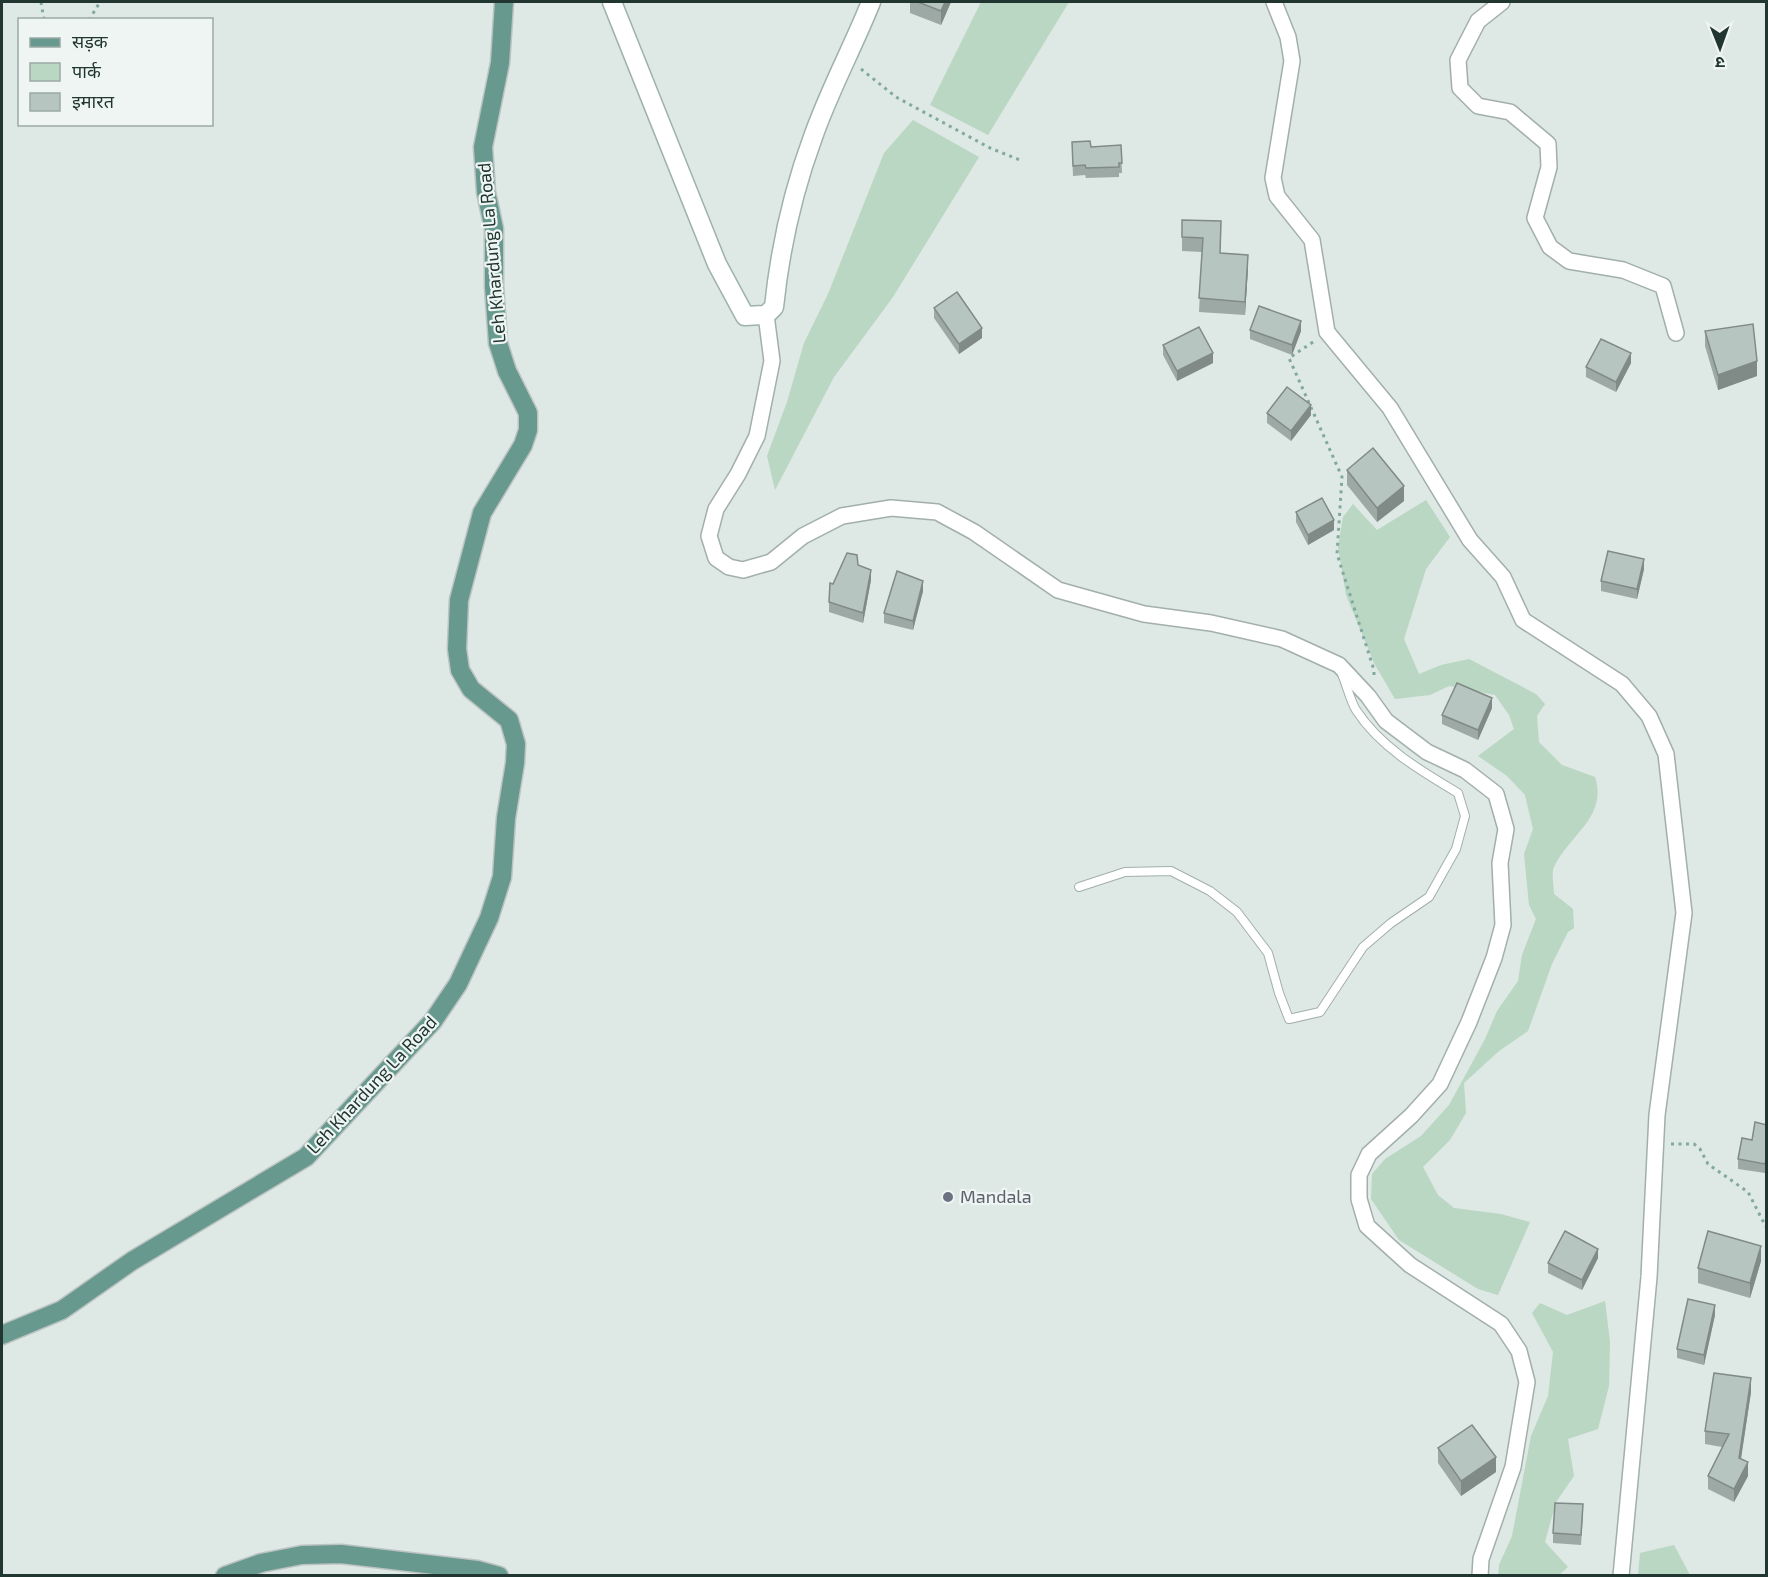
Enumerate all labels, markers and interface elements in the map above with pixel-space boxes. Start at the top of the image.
legend [18,18,213,126]
north arrow [1690,18,1750,78]
text: सड़क [72,30,109,52]
text: उ [1715,54,1725,73]
text: पार्क [72,60,102,82]
text: इमारत [72,90,115,112]
street label: Leh Khardung La Road [472,162,510,344]
street label: Leh Khardung La Road [301,1011,441,1158]
place label: Mandala [960,1185,1032,1207]
marker: Mandala [941,1190,955,1204]

